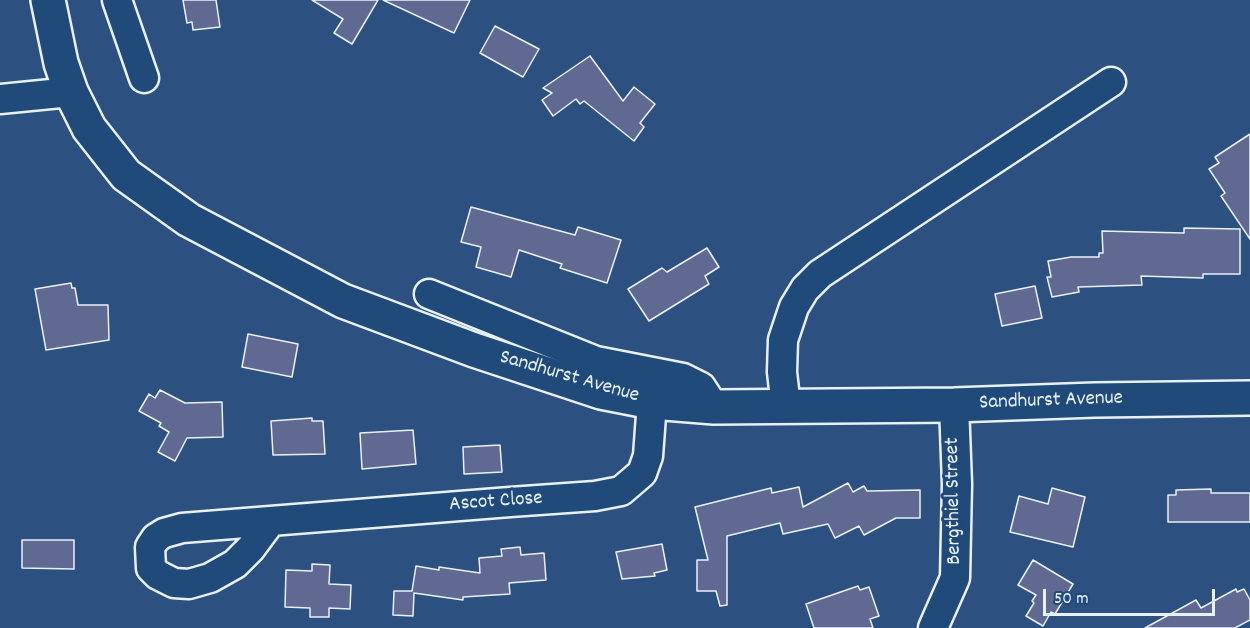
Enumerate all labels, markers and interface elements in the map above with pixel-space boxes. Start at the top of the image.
street label: Sandhurst Avenue [496,346,642,410]
street label: Sandhurst Avenue [979,387,1123,417]
street label: Bergthiel Street [941,437,969,565]
street label: Ascot Close [449,487,543,519]
scale bar [1046,577,1218,615]
text: 50 m [1054,587,1089,612]

